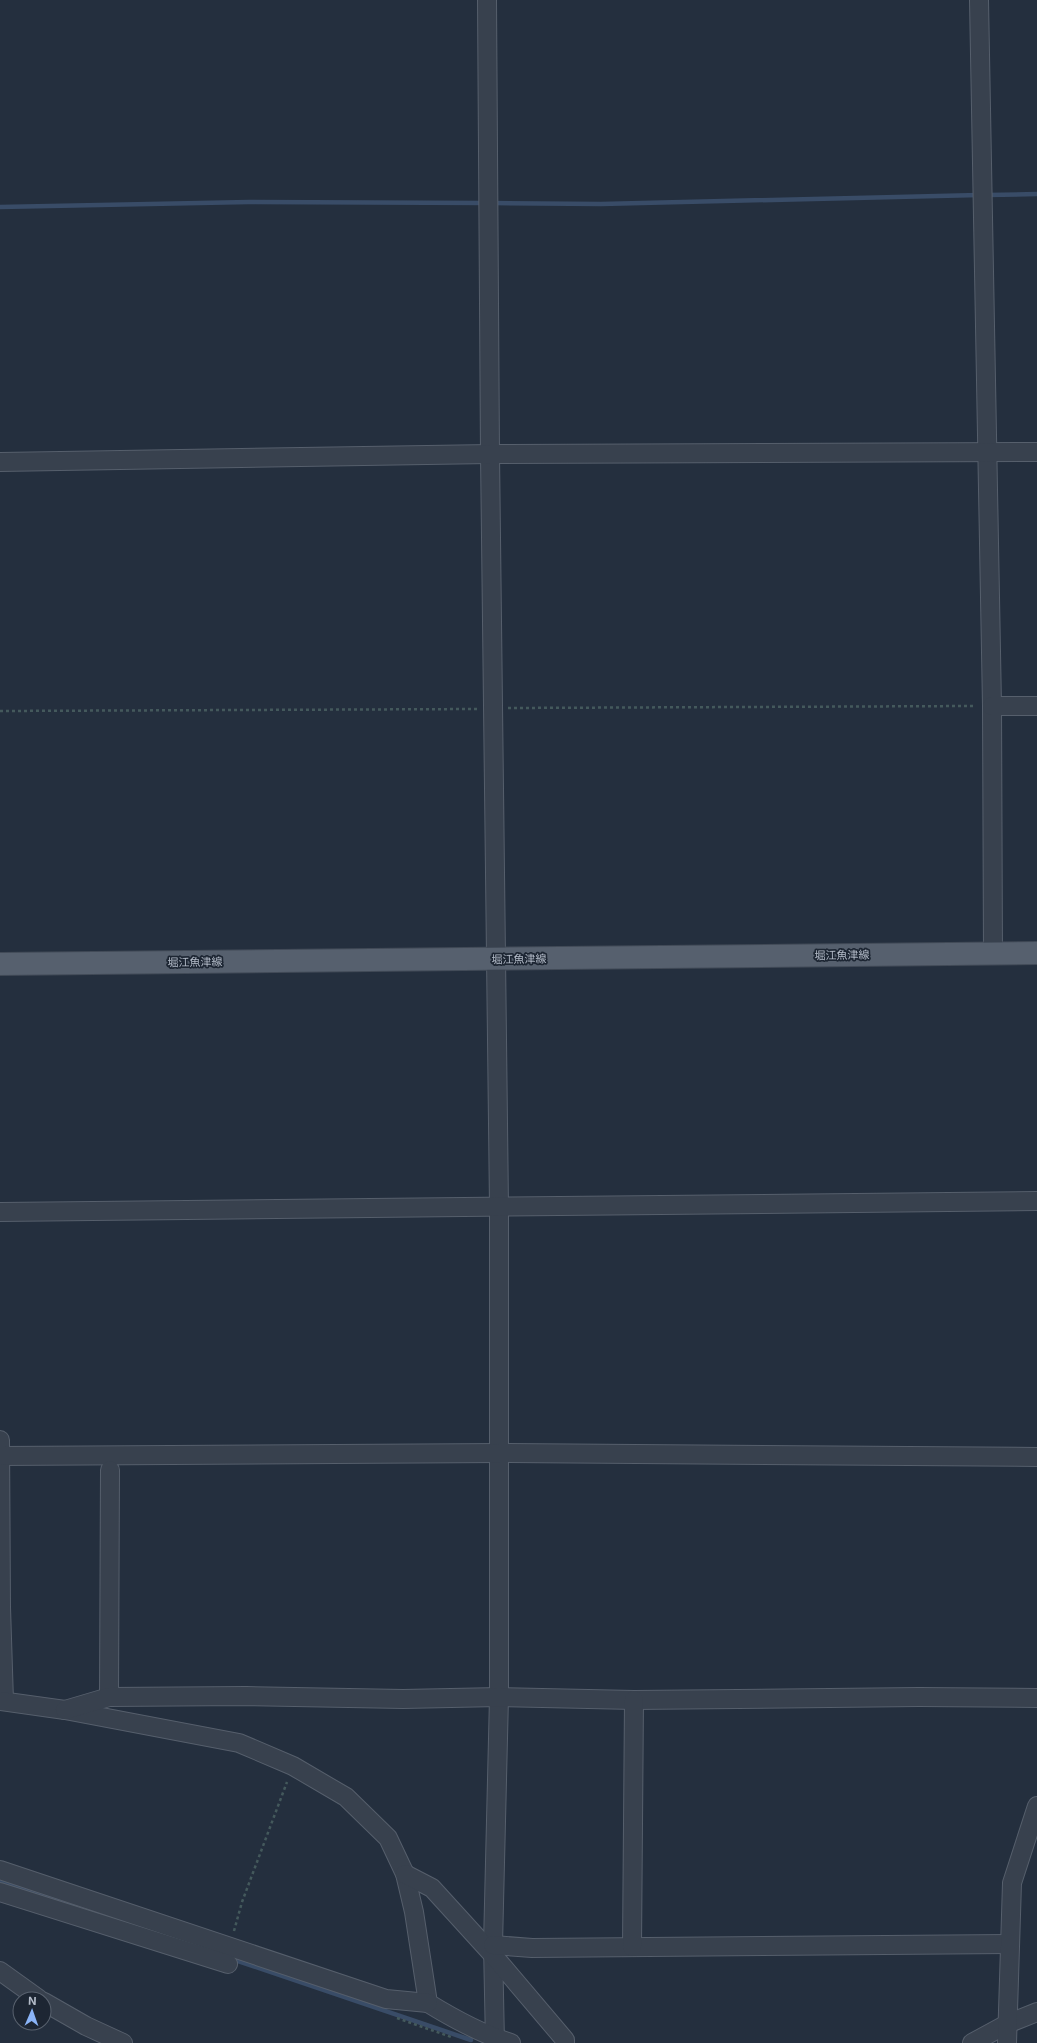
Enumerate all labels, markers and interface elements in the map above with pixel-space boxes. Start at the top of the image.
street label: 堀江魚津線 [814,948,870,962]
street label: 堀江魚津線 [491,952,547,966]
street label: 堀江魚津線 [167,955,223,969]
north arrow [12,1991,52,2031]
text: N [28,1994,37,2008]

